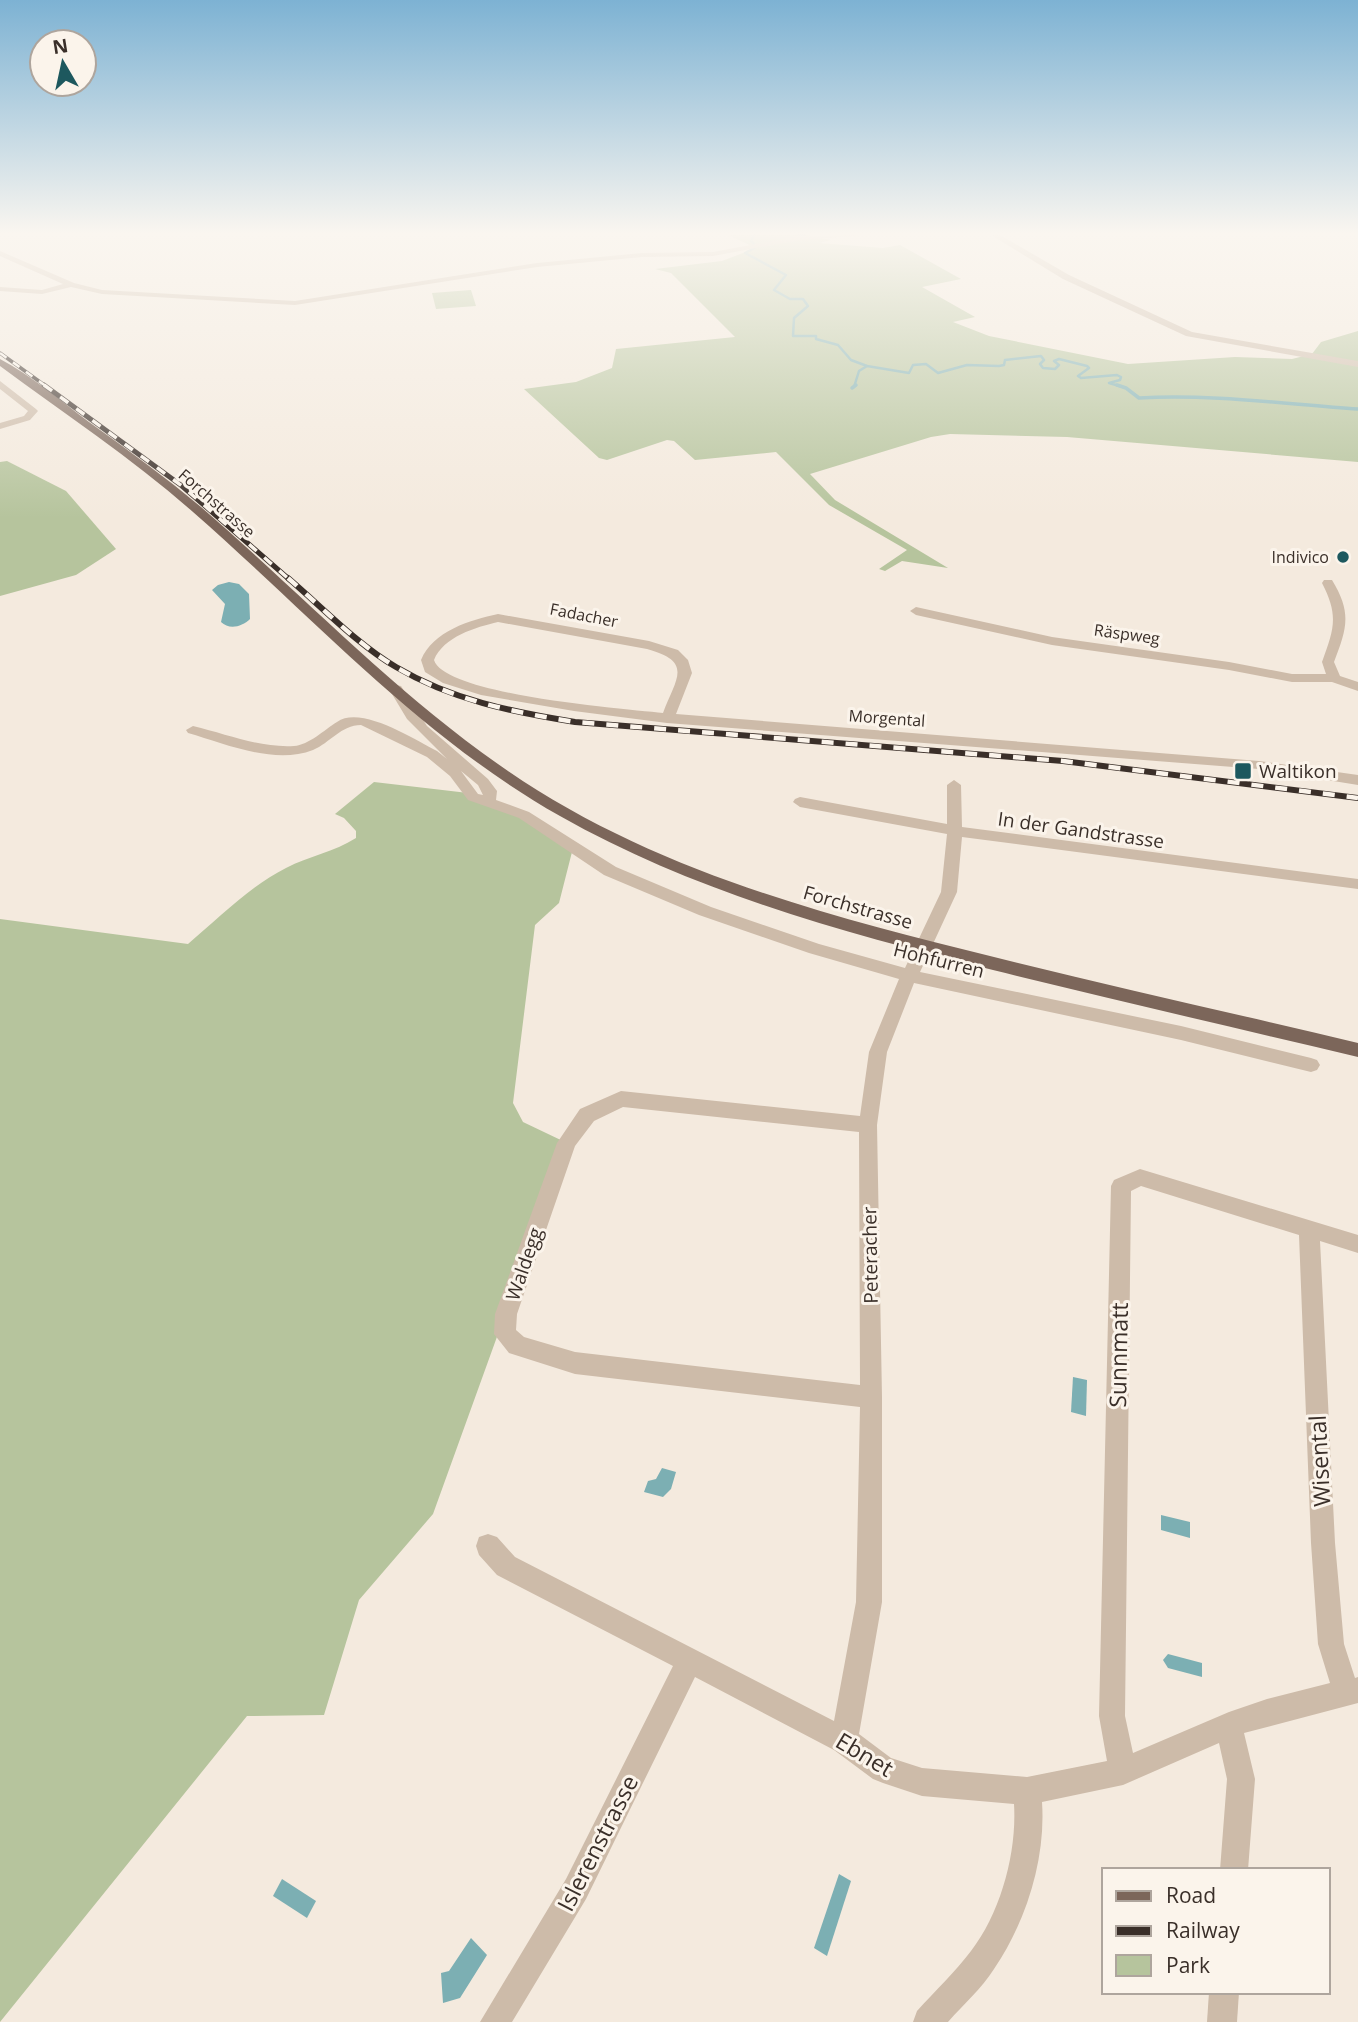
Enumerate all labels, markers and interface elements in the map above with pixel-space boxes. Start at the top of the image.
north arrow [28,28,98,98]
text: N [51,32,70,60]
street label: Forchstrasse [174,464,260,542]
place label: Indivico [1272,546,1329,568]
marker: Indivico [1335,549,1351,565]
street label: Fadacher [548,598,620,632]
street label: Räspweg [1093,618,1162,650]
street label: Morgental [848,704,926,732]
place label: Waltikon [1259,758,1337,784]
marker: Waltikon [1233,761,1253,781]
street label: In der Gandstrasse [996,805,1166,855]
street label: Forchstrasse [800,879,916,935]
street label: Hohfurren [891,936,987,984]
street label: Peteracher [856,1206,884,1304]
street label: Waldegg [499,1224,549,1304]
street label: Sunnmatt [1101,1302,1135,1408]
street label: Wisental [1301,1414,1337,1508]
street label: Ebnet [830,1724,900,1784]
street label: Islerenstrasse [549,1769,645,1917]
legend [1102,1868,1330,1994]
text: Road [1166,1881,1216,1909]
text: Railway [1166,1916,1240,1944]
text: Park [1166,1951,1210,1979]

